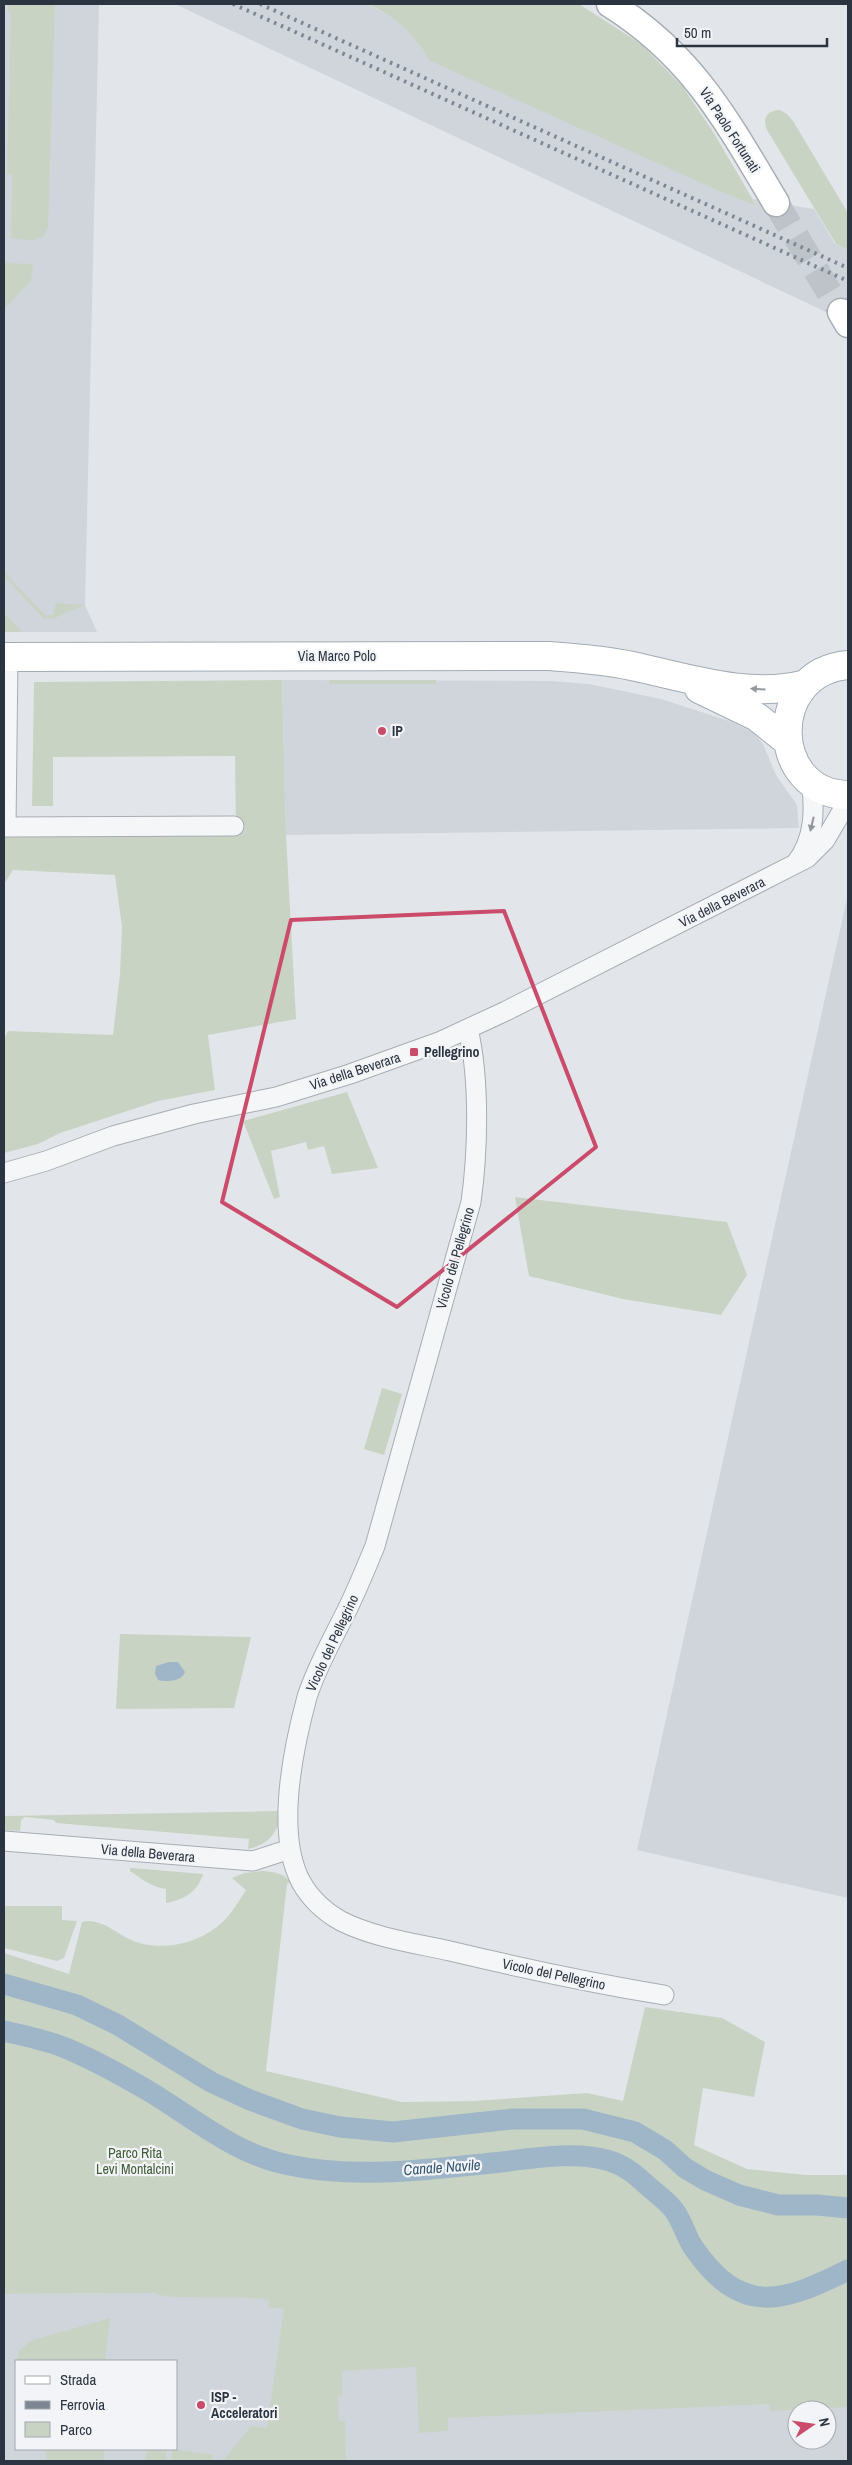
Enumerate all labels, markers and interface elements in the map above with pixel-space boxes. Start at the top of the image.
scale bar [677,15,827,47]
text: 50 m [684,22,711,43]
street label: Via Paolo Fortunati [696,84,764,176]
street label: Via Marco Polo [298,647,376,665]
one-way arrow [749,684,765,692]
place label: IP [392,722,403,740]
marker: IP [376,725,388,737]
one-way arrow [808,817,816,832]
street label: Via della Beverara [676,872,769,931]
place label: Pellegrino [424,1043,480,1061]
marker: Pellegrino [408,1046,420,1058]
street label: Via della Beverara [307,1048,403,1094]
street label: Vicolo del Pellegrino [432,1205,478,1311]
street label: Vicolo del Pellegrino [302,1592,362,1694]
street label: Via della Beverara [100,1840,196,1866]
street label: Vicolo del Pellegrino [501,1954,607,1994]
park label: Parco Rita Levi Montalcini [96,2144,174,2178]
water label: Canale Navile [403,2154,481,2180]
legend [15,2360,178,2450]
text: Strada [60,2369,96,2390]
place label: ISP - Acceleratori [211,2388,277,2422]
text: Ferrovia [60,2394,105,2415]
marker: ISP - Acceleratori [195,2399,207,2411]
north arrow [787,2400,837,2450]
text: N [815,2416,834,2428]
text: Parco [60,2419,92,2440]

